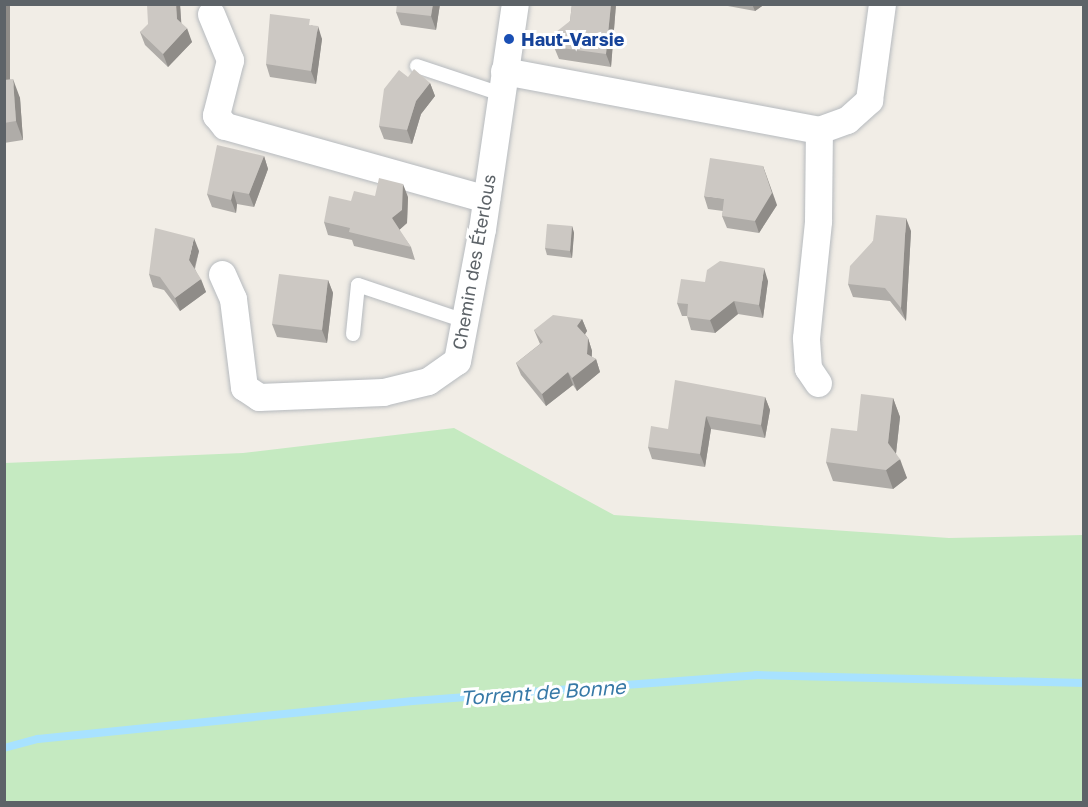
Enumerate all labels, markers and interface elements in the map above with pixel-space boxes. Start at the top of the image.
place label: Haut-Varsie [521,28,624,50]
marker: Haut-Varsie [502,32,516,46]
street label: Chemin des Éterlous [448,172,500,352]
water label: Torrent de Bonne [460,674,626,710]

